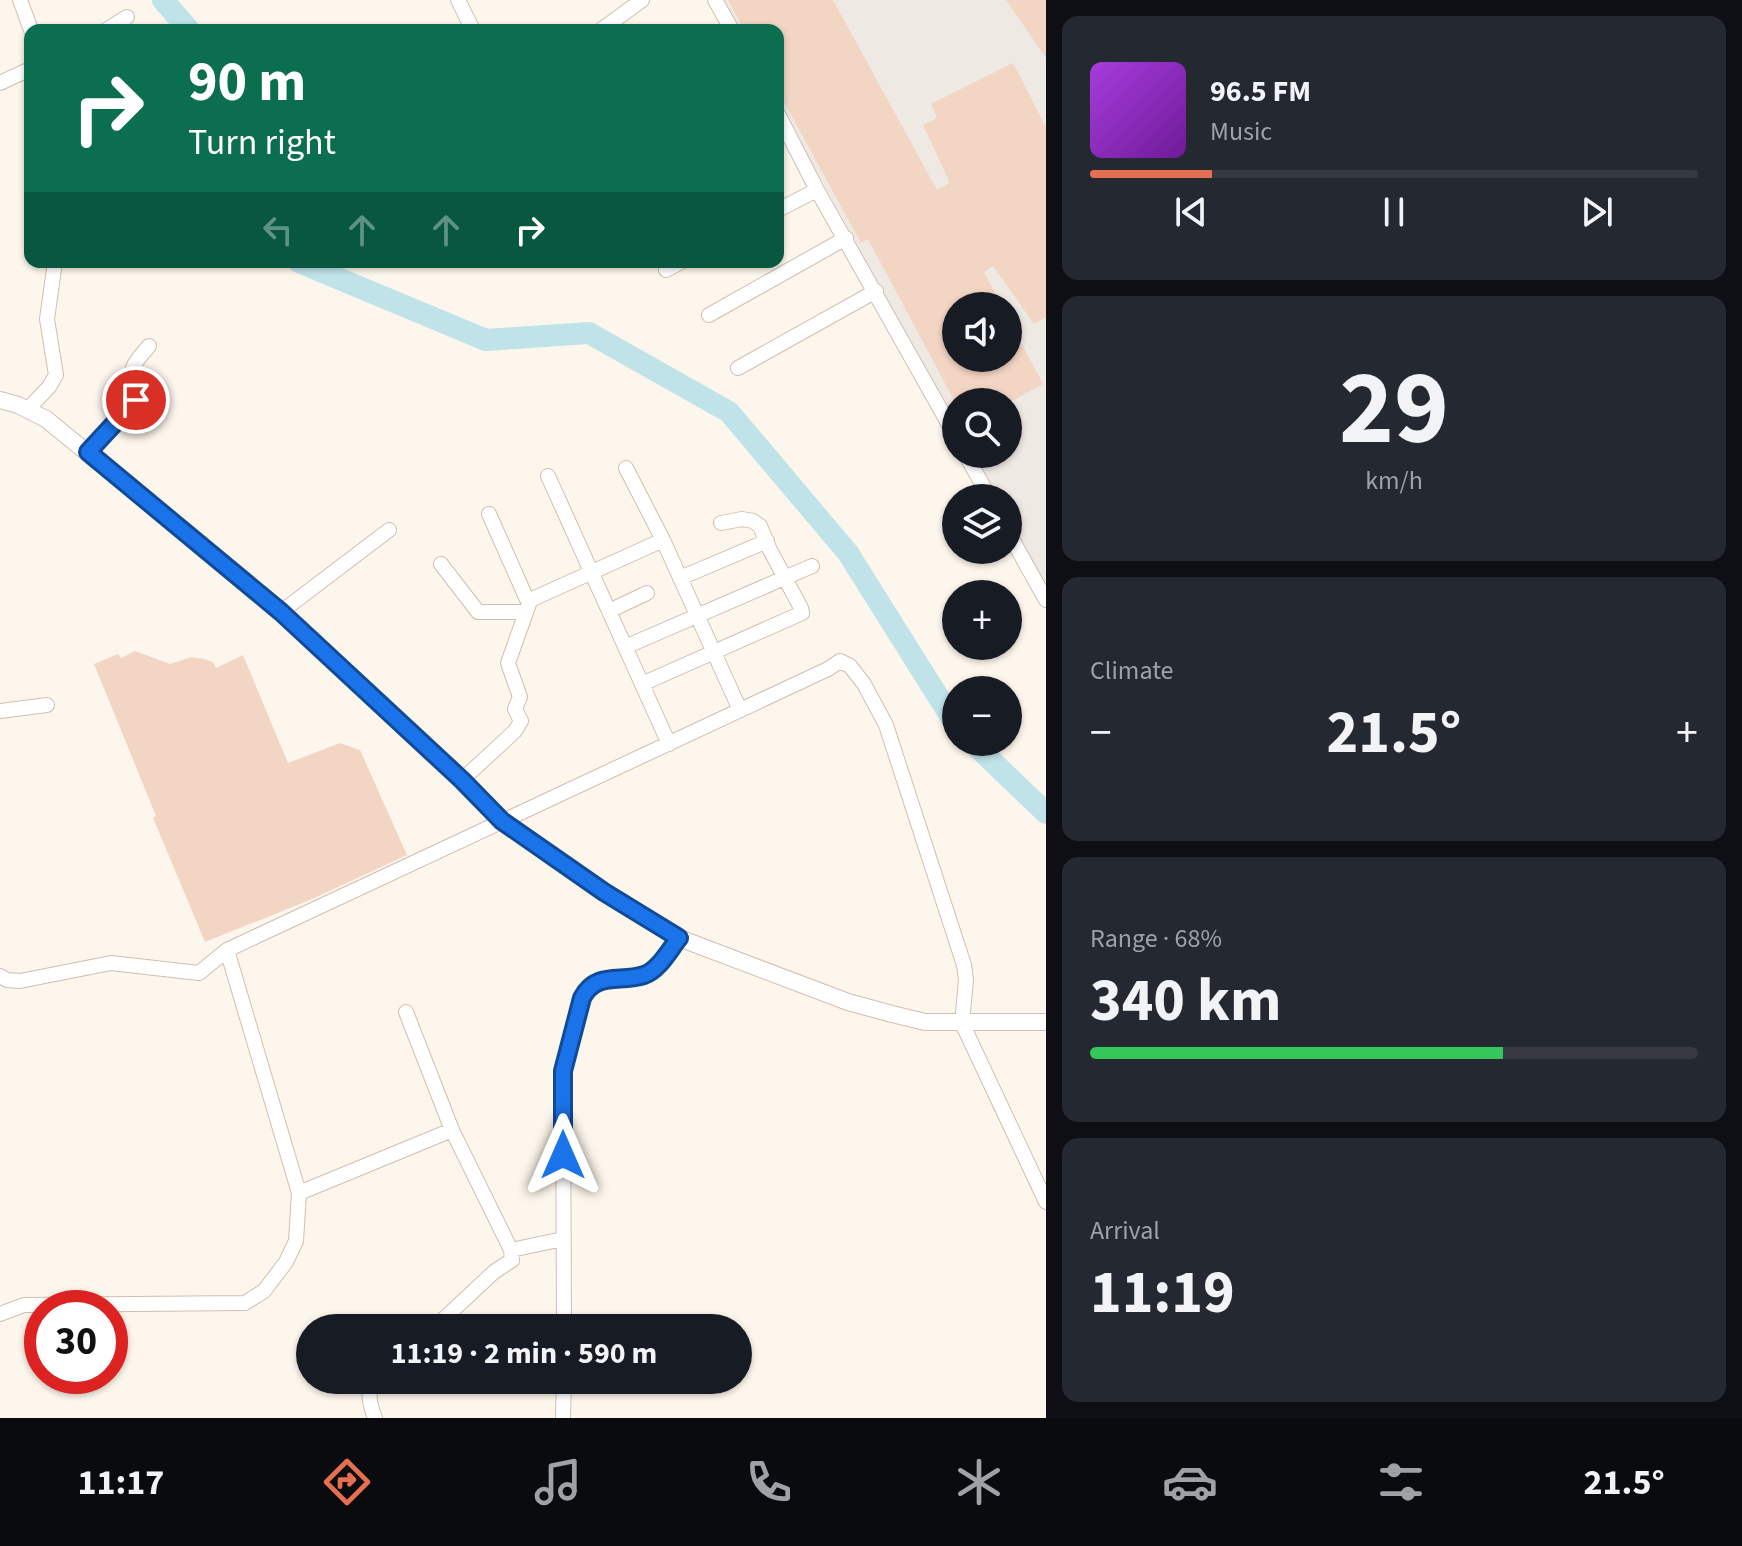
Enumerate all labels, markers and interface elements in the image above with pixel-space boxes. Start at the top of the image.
text: 90 m [188,43,306,122]
icon: right [56,56,160,160]
text: 96.5 FM [1210,70,1311,113]
text: Music [1210,113,1272,150]
text: Turn right [188,117,336,168]
icon: previous [1169,190,1213,234]
icon: pause [1372,190,1416,234]
icon: next [1575,190,1619,234]
icon: left [256,208,300,252]
icon: ahead [340,208,384,252]
icon: ahead [424,208,468,252]
icon: right [508,208,552,252]
map controls [942,292,1022,756]
button: sound [942,292,1022,372]
text: 29 [1339,336,1449,484]
pin [102,366,170,434]
icon: arrive [114,378,158,422]
button: search [942,388,1022,468]
text: km/h [1365,462,1423,499]
button: layers [942,484,1022,564]
button: + [942,580,1022,660]
text: Climate [1090,652,1174,689]
button: − [942,676,1022,756]
text: 21.5° [1327,691,1461,776]
text: − [1090,702,1112,765]
text: + [1676,702,1698,765]
text: Range · 68% [1090,920,1222,957]
text: 340 km [1090,959,1281,1044]
position arrow [521,1113,605,1197]
text: Arrival [1090,1212,1160,1249]
text: 11:19 [1090,1251,1235,1336]
speed limit sign: 30 [24,1290,128,1394]
text: 11:19 · 2 min · 590 m [391,1332,657,1375]
icon: directions [319,1454,375,1510]
icon: music [530,1454,586,1510]
icon: phone [741,1454,797,1510]
icon: climate [951,1454,1007,1510]
icon: car [1162,1454,1218,1510]
icon: filters [1373,1454,1429,1510]
text: 11:17 [77,1457,164,1508]
text: 21.5° [1584,1457,1665,1508]

